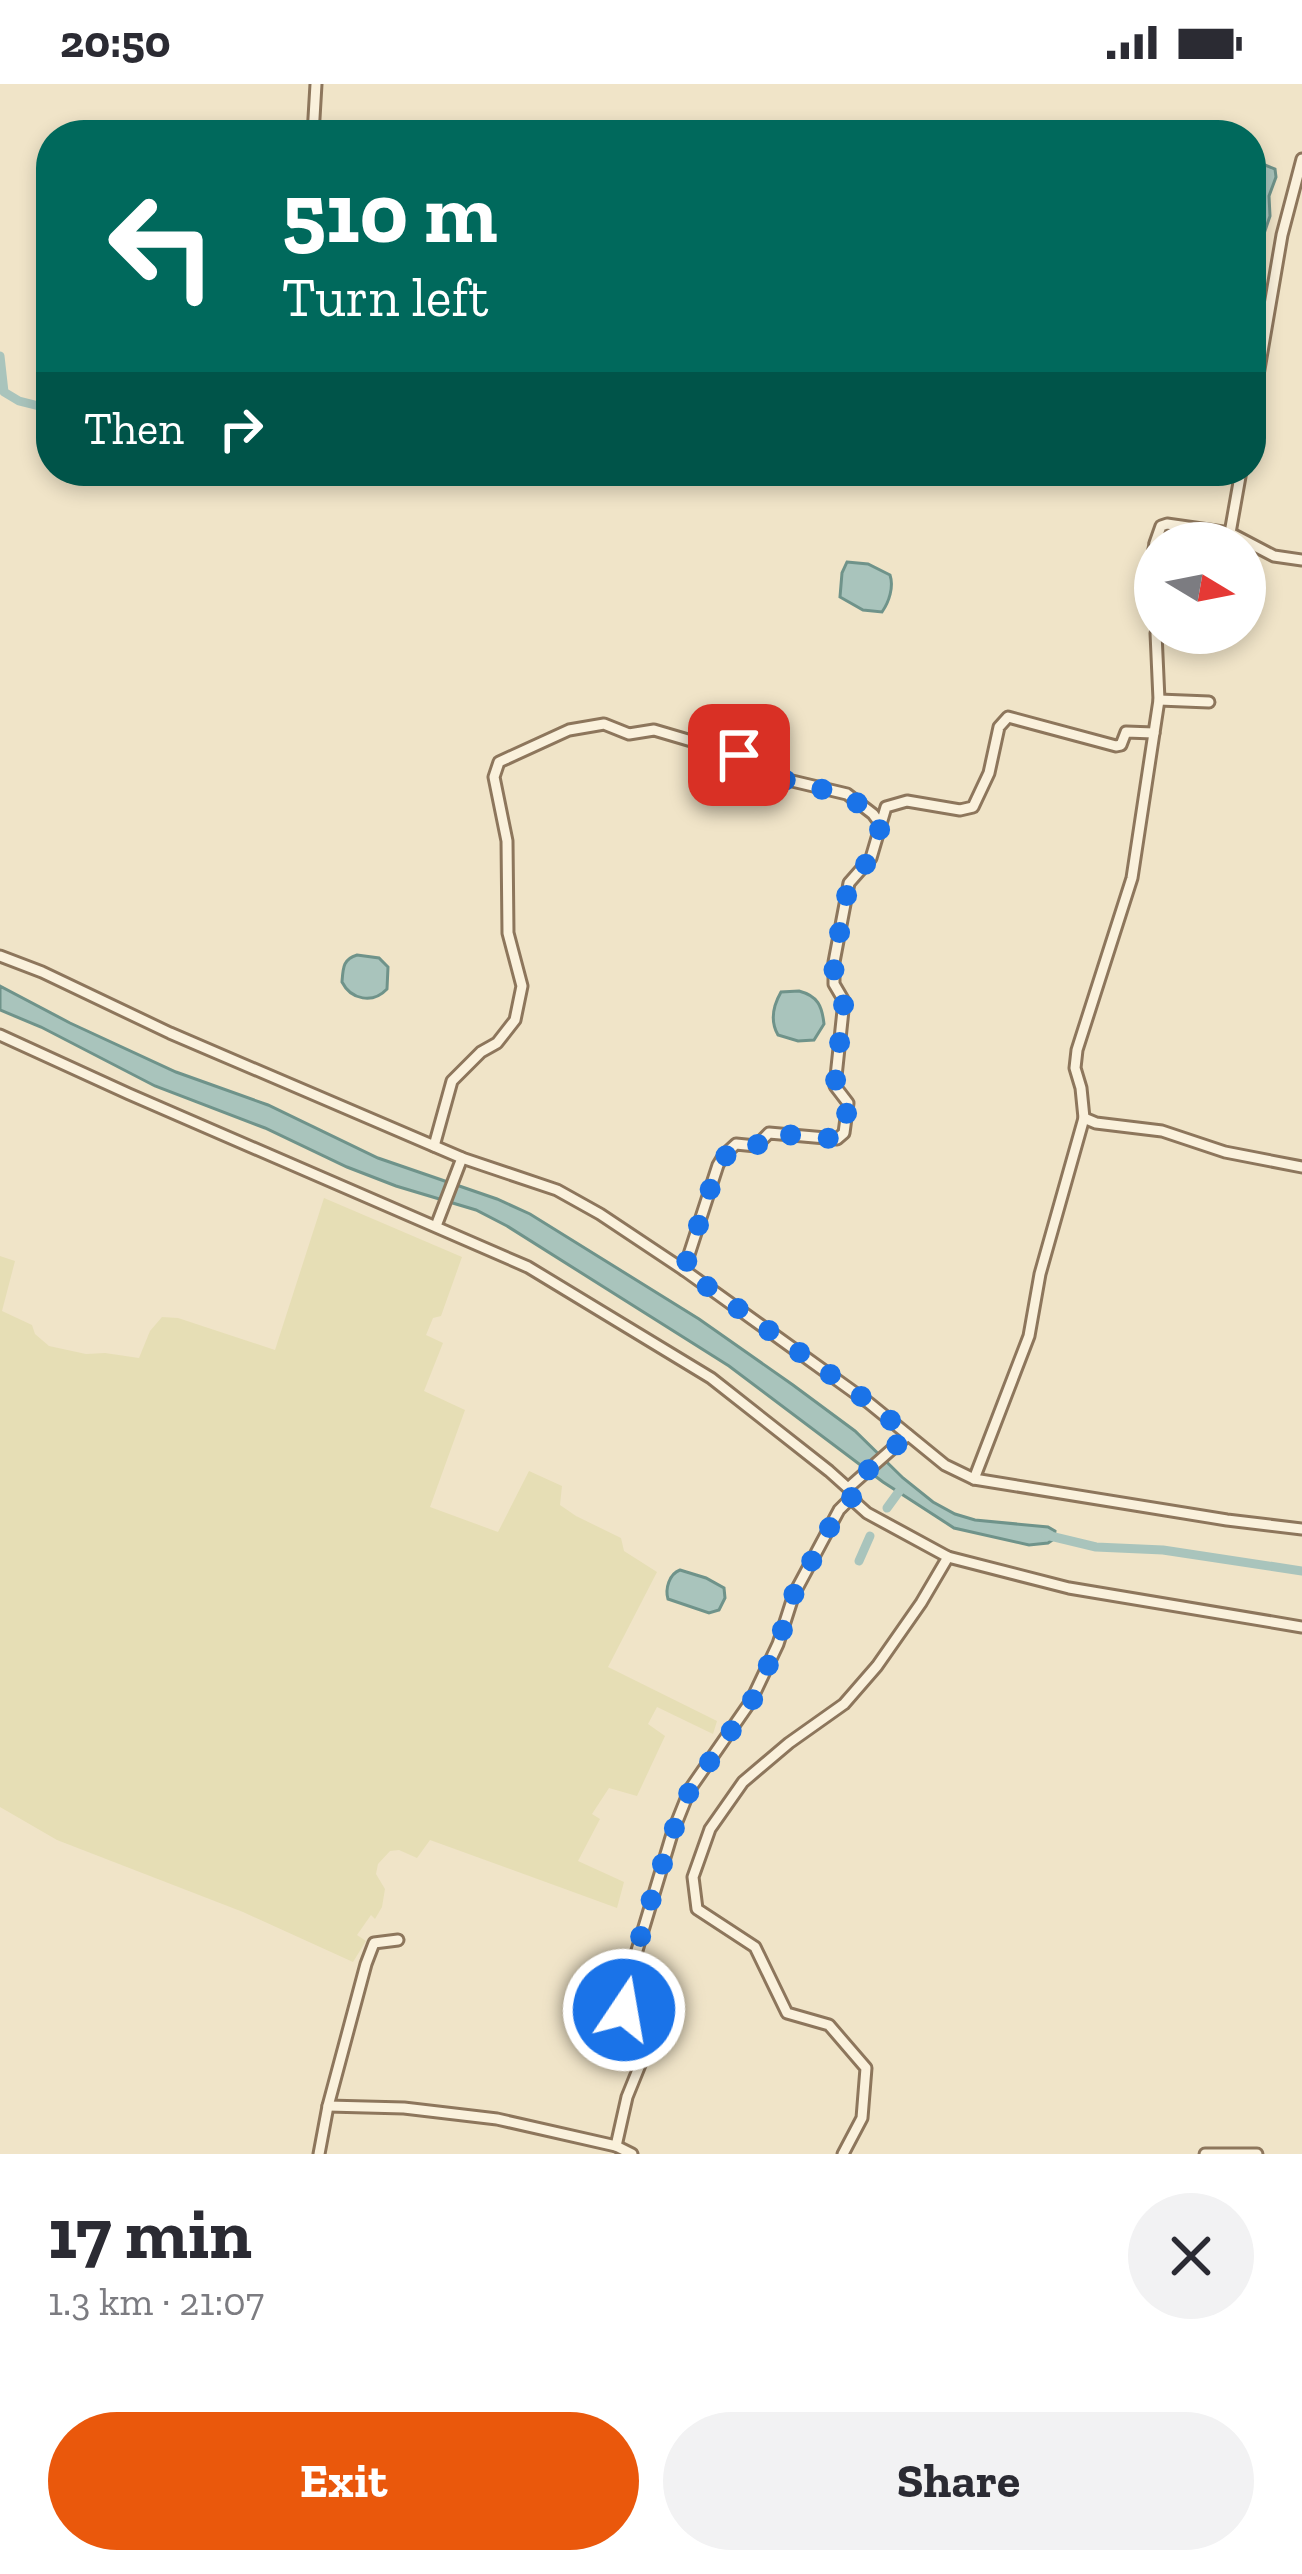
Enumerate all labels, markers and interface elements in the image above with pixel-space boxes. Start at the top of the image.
text: 20:50 [60,15,171,69]
text: 510 m [282,163,497,264]
icon: left [84,168,240,324]
text: Turn left [282,265,489,330]
icon: right [208,396,274,462]
text: Then [84,402,184,456]
north arrow [1134,522,1266,654]
map controls [1134,522,1266,654]
pin [688,704,790,806]
icon: arrive [706,722,772,788]
position arrow [561,1947,687,2073]
text: 17 min [48,2190,252,2276]
button: close [1128,2193,1254,2319]
text: 1.3 km · 21:07 [48,2278,264,2325]
button: Exit [48,2412,639,2550]
button: Share [663,2412,1254,2550]

